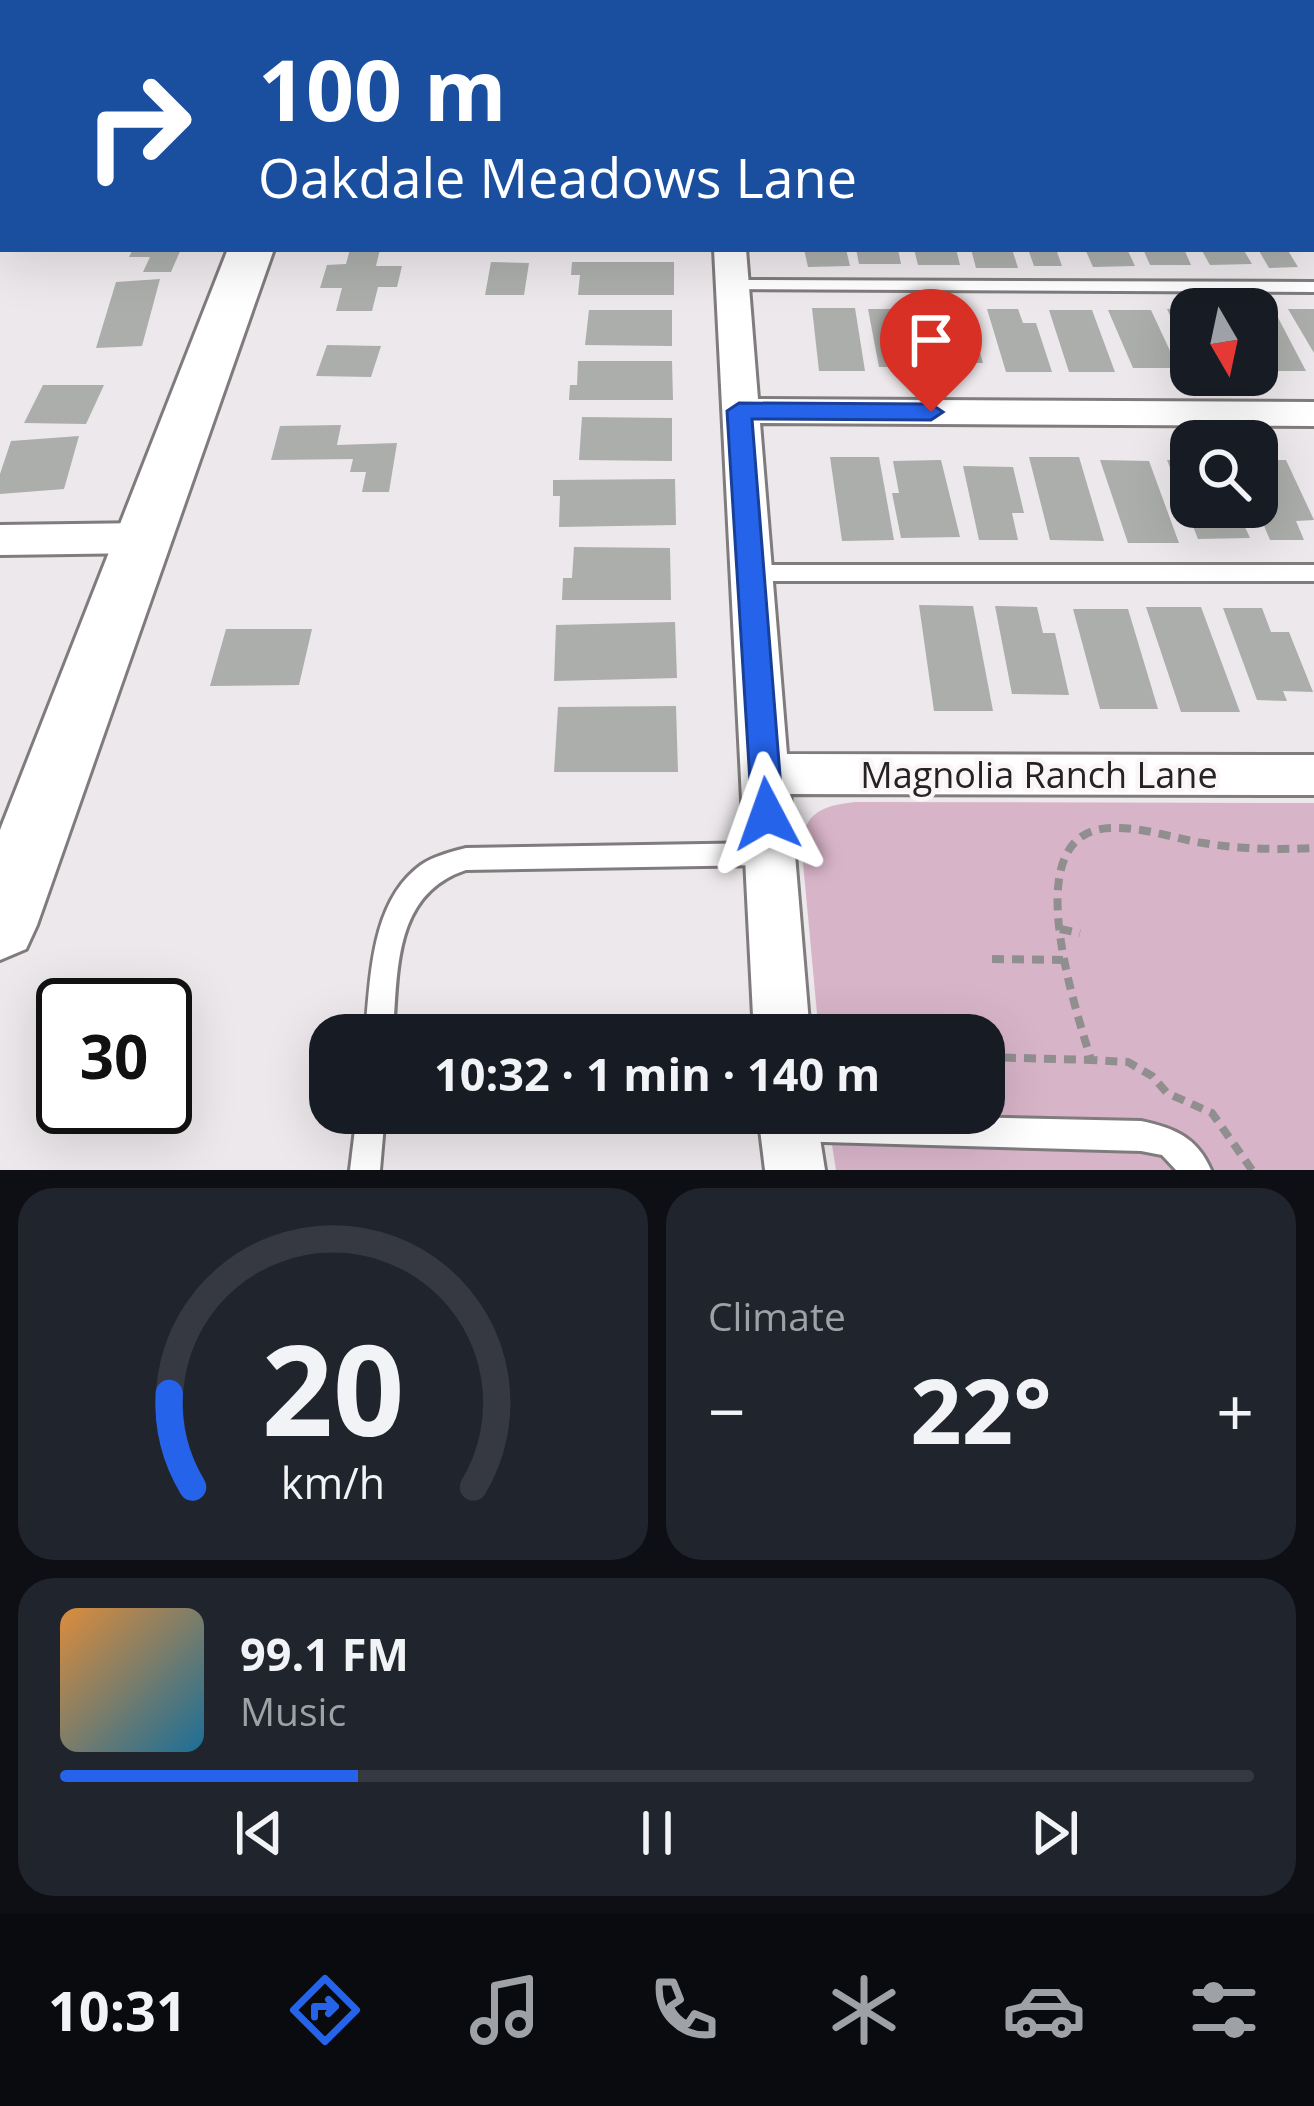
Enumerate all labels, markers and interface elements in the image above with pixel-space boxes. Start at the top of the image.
text: 100 m [258,31,506,146]
icon: right [60,48,216,204]
text: Oakdale Meadows Lane [258,140,857,214]
north arrow [1170,288,1278,396]
map controls [1170,288,1278,528]
pin [880,289,982,412]
icon: arrive [898,307,964,373]
button: search [1170,420,1278,528]
street label: Magnolia Ranch Lane [860,750,1218,799]
position arrow [704,751,830,877]
speed limit sign: 30 [36,978,192,1134]
text: 10:32 · 1 min · 140 m [434,1043,880,1104]
text: Climate [708,1289,846,1342]
text: 20 [262,1303,404,1473]
text: 22° [910,1348,1052,1470]
text: − [708,1365,746,1455]
text: + [1216,1365,1254,1455]
text: km/h [281,1453,385,1512]
text: 99.1 FM [240,1623,409,1684]
text: Music [240,1684,346,1737]
icon: previous [226,1800,292,1866]
icon: pause [624,1800,690,1866]
icon: next [1022,1800,1088,1866]
icon: directions [283,1968,367,2052]
icon: music [463,1968,547,2052]
icon: phone [642,1968,726,2052]
icon: climate [822,1968,906,2052]
icon: car [1002,1968,1086,2052]
icon: filters [1182,1968,1266,2052]
text: 10:31 [48,1973,187,2047]

